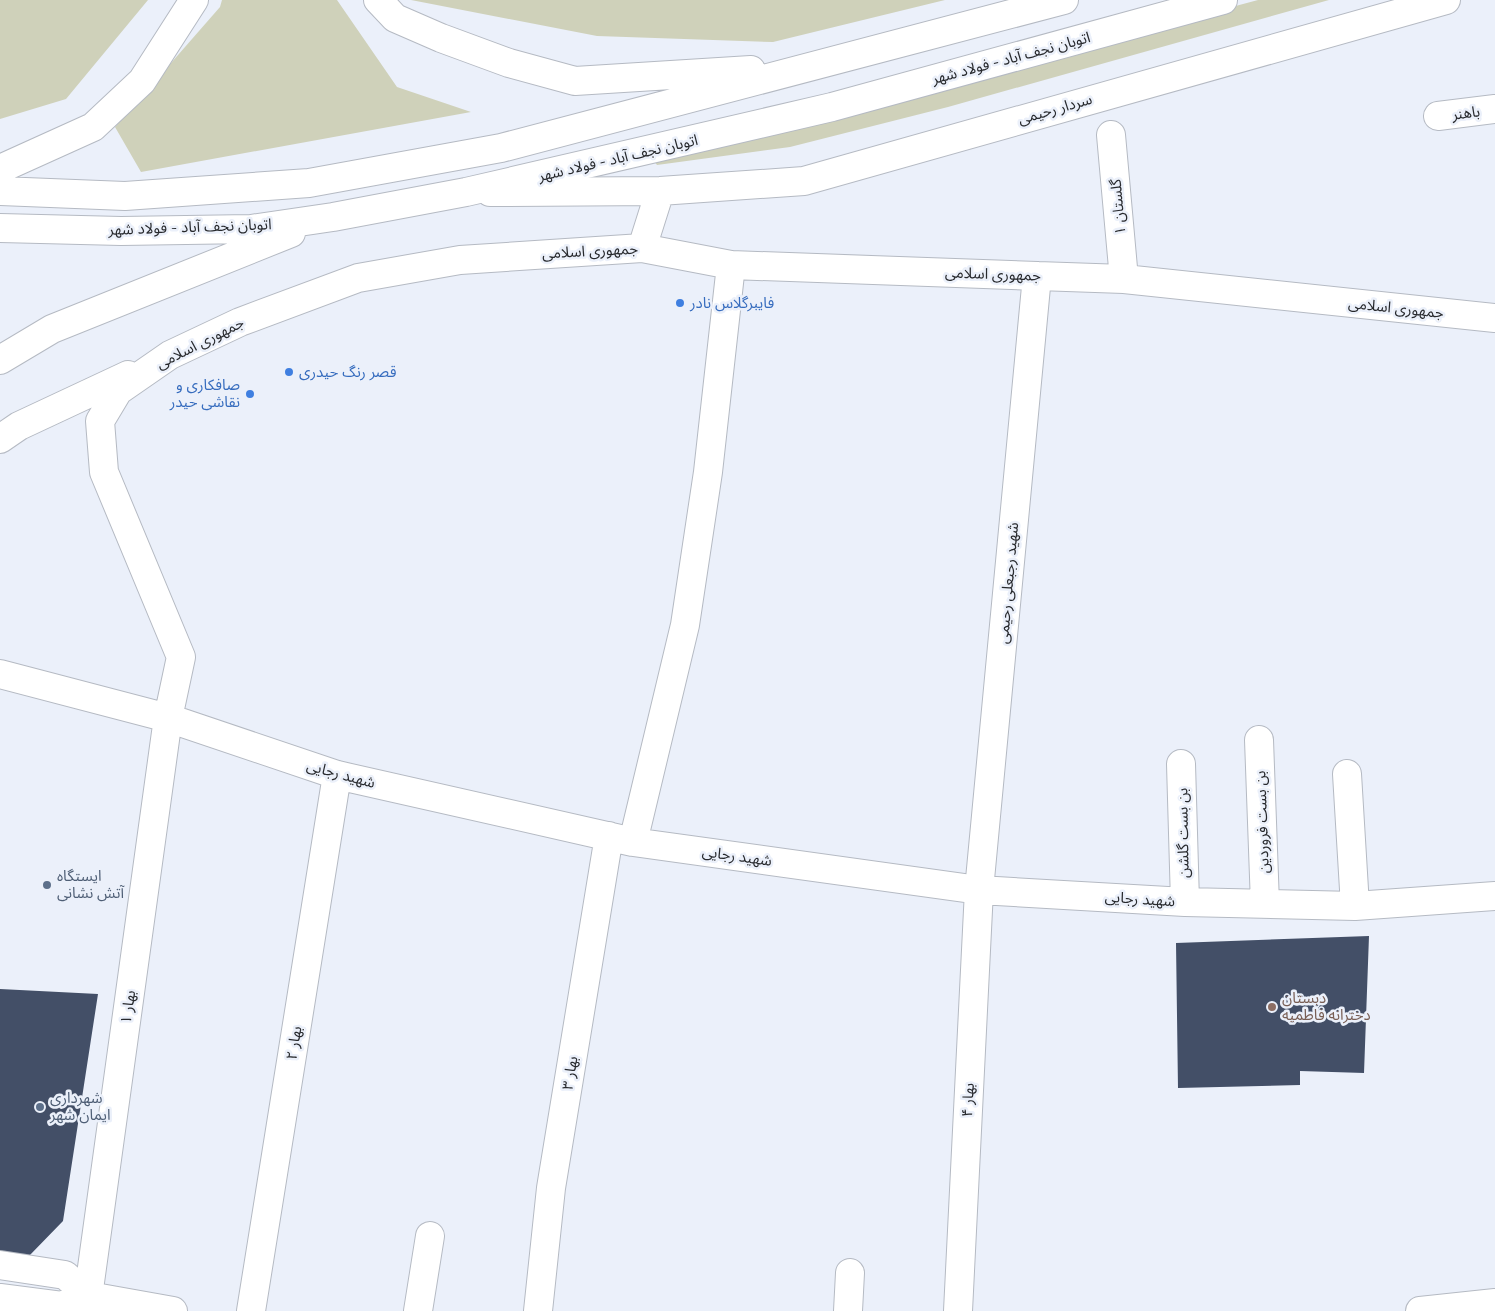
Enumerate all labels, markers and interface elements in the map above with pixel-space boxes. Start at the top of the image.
street label: اتوبان نجف آباد - فولاد شهر [929,28,1092,88]
street label: سردار رحیمی [1016,90,1094,128]
street label: باهنر [1450,102,1481,124]
street label: اتوبان نجف آباد - فولاد شهر [535,131,700,185]
street label: گلستان ۱ [1107,177,1129,236]
street label: اتوبان نجف آباد - فولاد شهر [107,215,272,239]
street label: جمهوری اسلامی [542,239,639,263]
street label: جمهوری اسلامی [945,263,1042,285]
place label: فایبرگلاس نادر [689,294,775,312]
street label: جمهوری اسلامی [1347,294,1445,322]
marker: فایبرگلاس نادر [674,297,686,309]
street label: جمهوری اسلامی [153,313,247,373]
place label: قصر رنگ حیدری [299,363,397,381]
marker: قصر رنگ حیدری [283,366,295,378]
place label: صافکاری و نقاشی حیدر [169,376,240,411]
marker: صافکاری و نقاشی حیدر [244,388,256,400]
street label: شهید رجبعلی رحیمی [994,521,1022,644]
street label: شهید رجایی [305,756,378,792]
street label: بن بست فروردین [1251,770,1273,874]
street label: بن بست گلشن [1173,788,1193,878]
street label: شهید رجایی [701,842,773,870]
place label: ایستگاه آتش نشانی [57,867,125,902]
marker: ایستگاه آتش نشانی [41,879,53,891]
street label: شهید رجایی [1104,888,1176,910]
street label: بهار ۱ [117,989,139,1025]
place label: دبستان دخترانه فاطمیه [1282,989,1371,1024]
marker: دبستان دخترانه فاطمیه [1266,1001,1278,1013]
street label: بهار ۲ [282,1025,306,1061]
street label: بهار ۳ [558,1055,582,1091]
street label: بهار ۴ [958,1083,978,1117]
place label: شهرداری ایمان شهر [49,1089,111,1124]
marker: شهرداری ایمان شهر [34,1101,46,1113]

